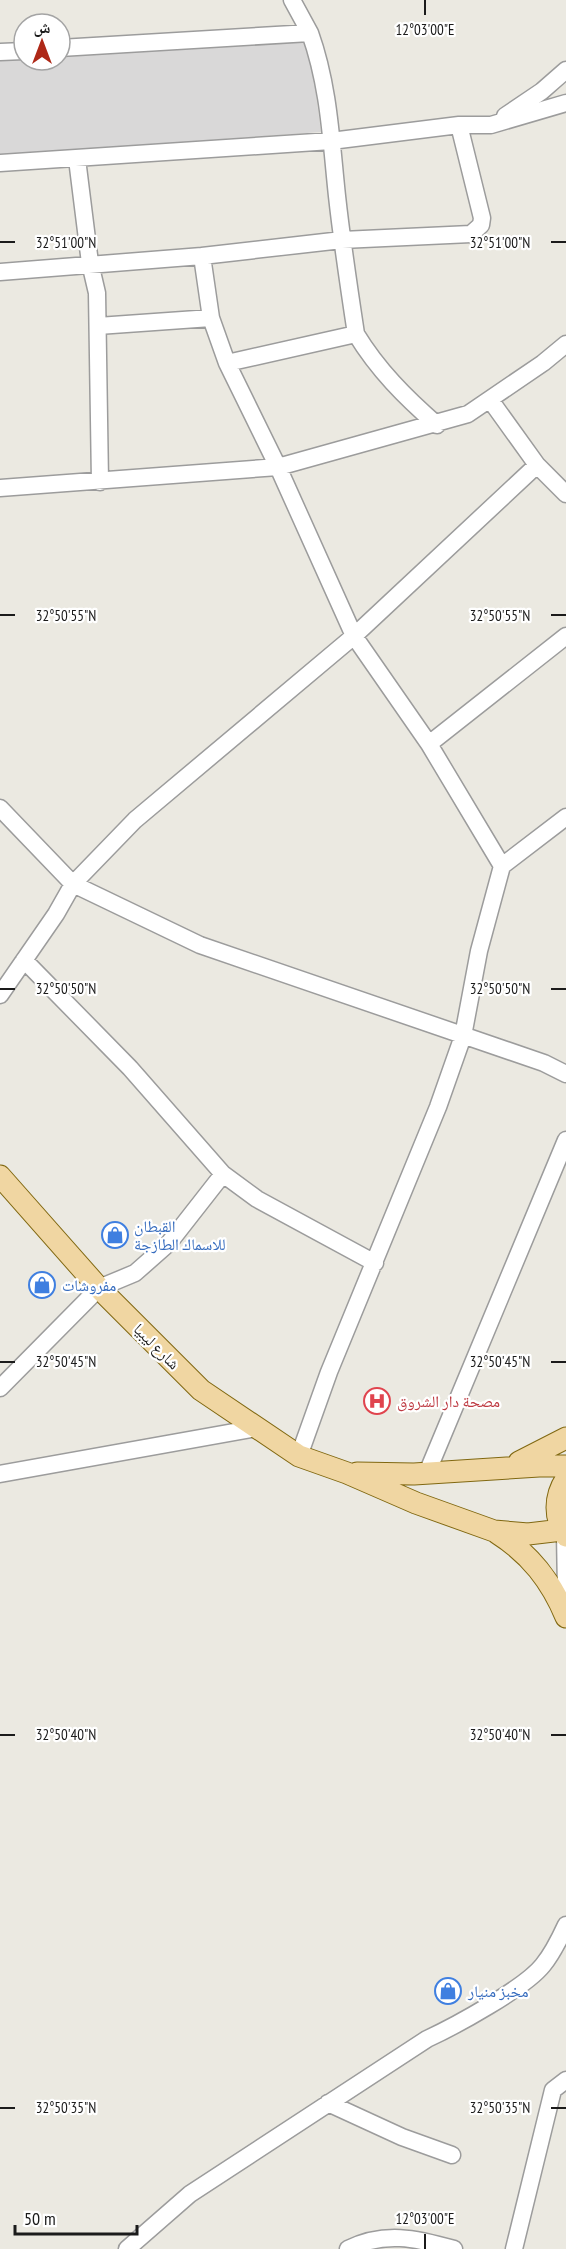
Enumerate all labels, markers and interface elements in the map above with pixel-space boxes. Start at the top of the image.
north arrow [12,12,72,72]
text: ش [34,17,51,37]
text: 12°03'00"E [395,20,455,39]
text: 32°51'00"N [36,233,96,252]
text: 32°51'00"N [470,233,530,252]
text: 32°50'55"N [36,606,96,625]
text: 32°50'55"N [470,606,530,625]
text: 32°50'50"N [36,979,96,998]
text: 32°50'50"N [470,979,530,998]
place label: القبطان للاسماك الطازجة [134,1216,226,1254]
shop icon: القبطان للاسماك الطازجة [100,1220,130,1250]
shop icon: مفروشات [27,1270,57,1300]
place label: مفروشات [62,1275,116,1295]
street label: شارع ليبيا [129,1319,184,1374]
text: 32°50'45"N [36,1352,96,1371]
text: 32°50'45"N [470,1352,530,1371]
hospital icon: مصحة دار الشروق [362,1386,392,1416]
place label: مصحة دار الشروق [397,1391,500,1412]
text: 32°50'40"N [36,1725,96,1744]
text: 32°50'40"N [470,1725,530,1744]
shop icon: مخبز منيار [433,1976,463,2006]
place label: مخبز منيار [467,1981,528,2001]
text: 32°50'35"N [36,2098,96,2117]
text: 32°50'35"N [470,2098,530,2117]
scale bar [15,2198,136,2236]
text: 50 m [24,2207,56,2230]
text: 12°03'00"E [395,2209,455,2228]

